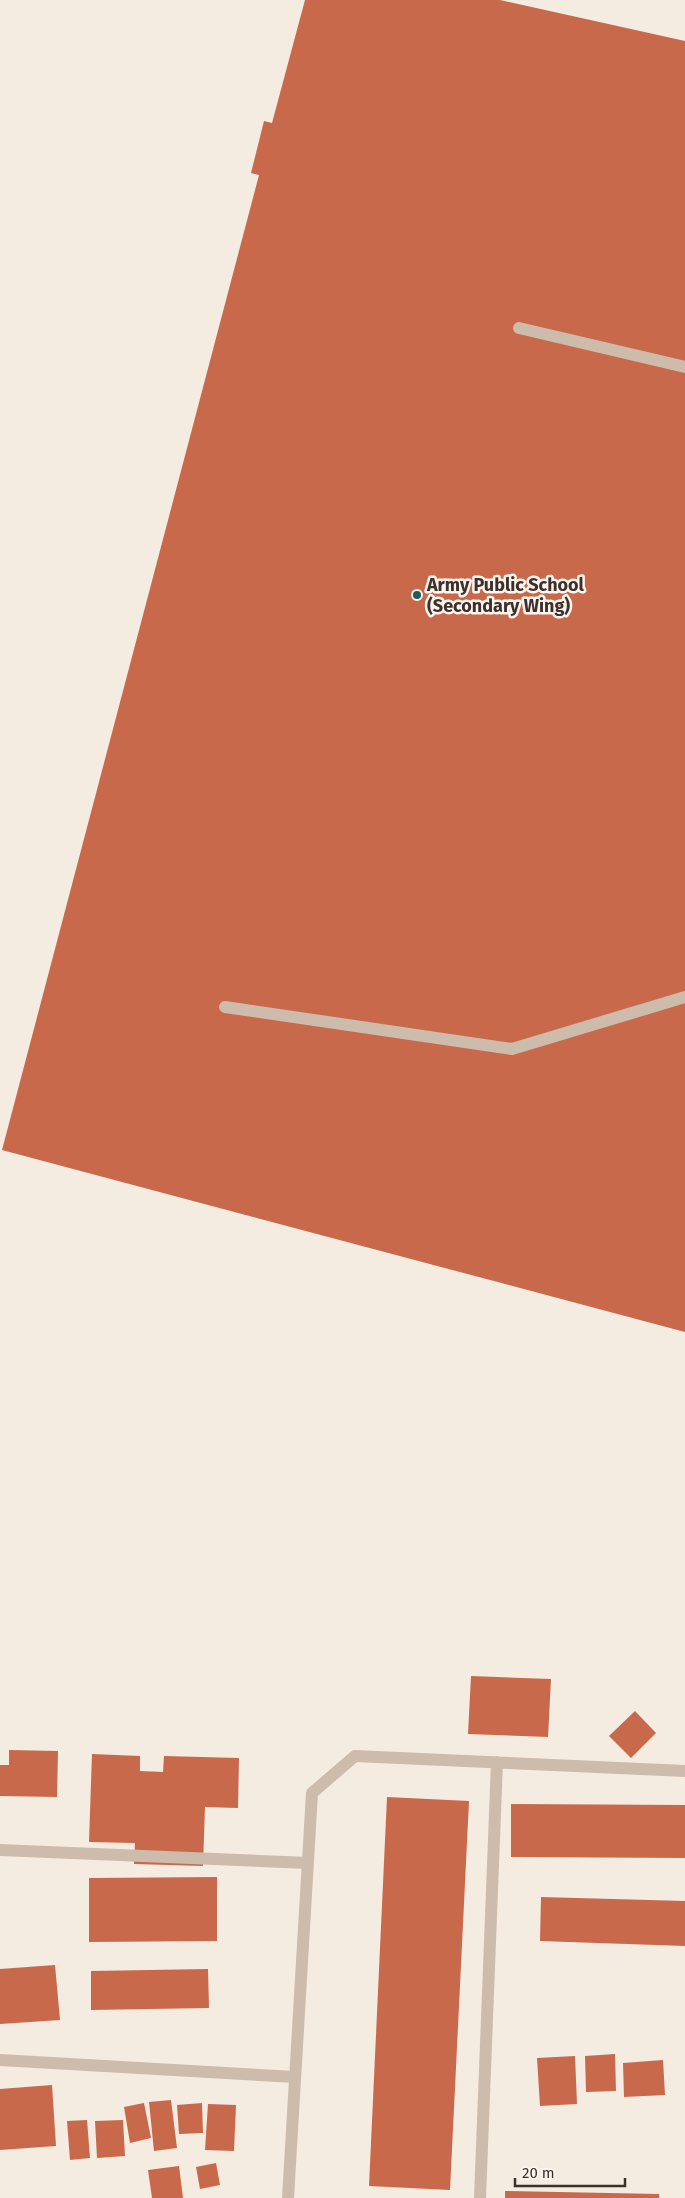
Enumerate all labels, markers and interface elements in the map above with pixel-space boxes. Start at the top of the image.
place label: Army Public School (Secondary Wing) [426,574,585,617]
marker: Army Public School (Secondary Wing) [411,589,423,601]
scale bar [515,2156,625,2188]
text: 20 m [522,2164,555,2182]

